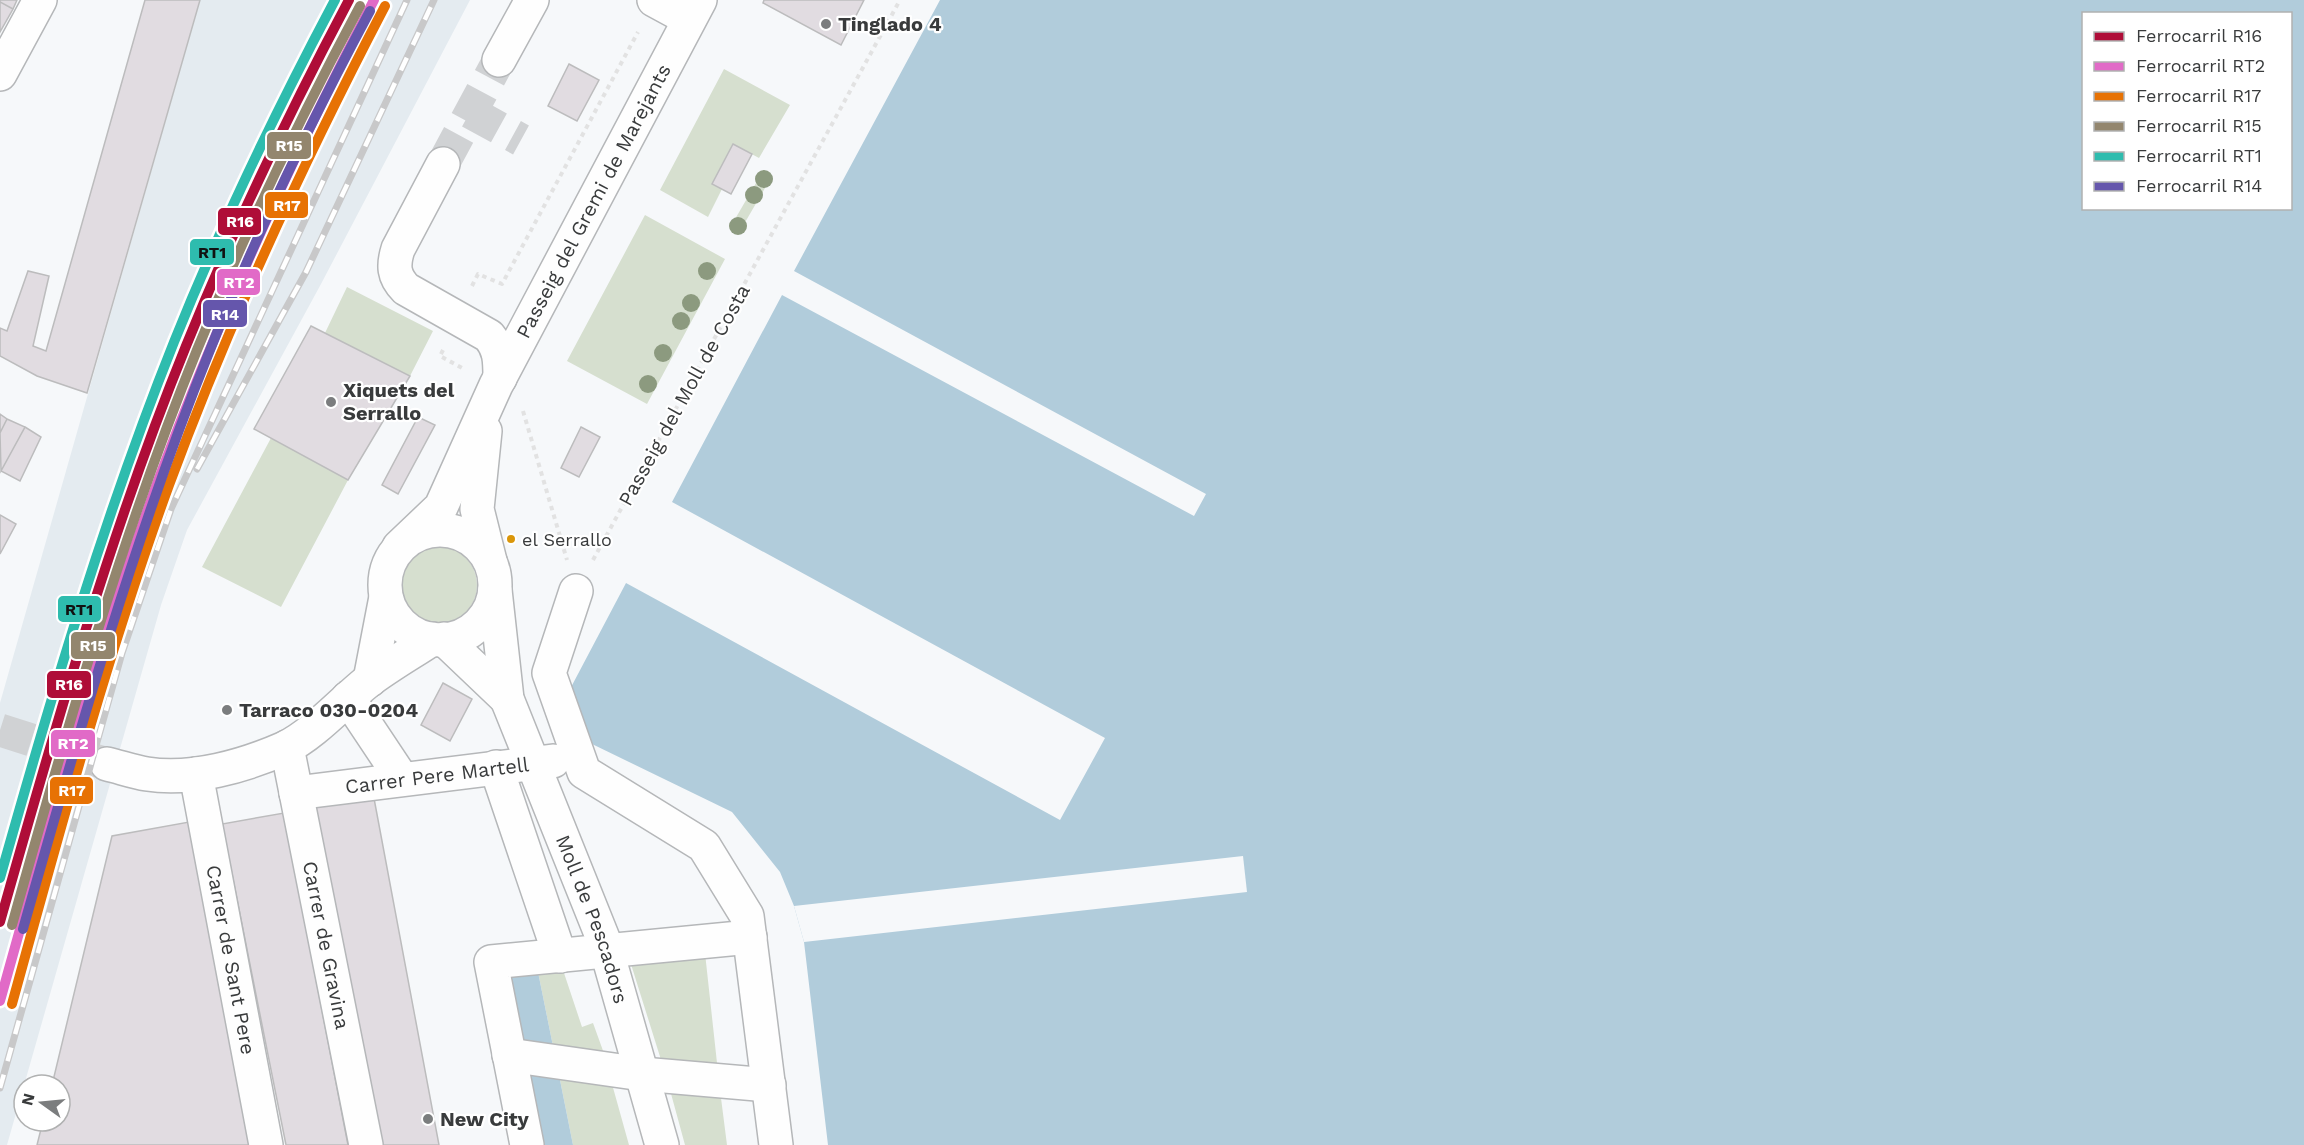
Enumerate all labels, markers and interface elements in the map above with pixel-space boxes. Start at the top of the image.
place label: Tinglado 4 [838,12,942,36]
legend [2082,12,2292,210]
marker: Tinglado 4 [819,17,833,31]
text: Ferrocarril R16 [2136,25,2262,46]
text: Ferrocarril RT2 [2136,55,2265,76]
street label: Passeig del Gremi de Marejants [511,60,676,342]
text: Ferrocarril R17 [2136,85,2261,106]
text: Ferrocarril R15 [2136,115,2262,136]
line badge: R15 [266,131,312,160]
text: R15 [275,136,303,155]
text: Ferrocarril RT1 [2136,145,2262,166]
text: Ferrocarril R14 [2136,175,2262,196]
line badge: R17 [264,191,309,219]
text: R17 [273,196,301,215]
line badge: R16 [217,207,262,236]
text: R16 [226,212,254,231]
line badge: RT1 [189,238,235,266]
text: RT1 [198,243,226,262]
line badge: RT2 [216,268,261,296]
text: RT2 [224,273,254,292]
street label: Passeig del Moll de Costa [613,280,755,510]
line badge: R14 [202,299,248,328]
text: R14 [211,305,239,324]
place label: Xiquets del Serrallo [343,378,455,425]
marker: Xiquets del Serrallo [324,395,338,409]
place label: el Serrallo [522,529,612,550]
marker: el Serrallo [505,533,517,545]
line badge: RT1 [57,595,102,623]
text: RT1 [65,600,93,619]
line badge: R15 [70,631,116,660]
text: R15 [79,636,107,655]
line badge: R16 [46,670,92,699]
text: R16 [55,675,83,694]
place label: Tarraco 030-0204 [239,698,418,722]
marker: Tarraco 030-0204 [220,703,234,717]
line badge: RT2 [50,729,96,758]
text: RT2 [58,734,88,753]
street label: Carrer Pere Martell [344,752,530,799]
line badge: R17 [49,776,94,805]
text: R17 [58,781,86,800]
street label: Moll de Pescadors [551,831,633,1006]
street label: Carrer de Gravina [298,859,355,1031]
street label: Carrer de Sant Pere [201,863,261,1057]
north arrow [12,1073,72,1133]
text: N [17,1091,39,1107]
place label: New City [440,1107,530,1131]
marker: New City [421,1112,435,1126]

